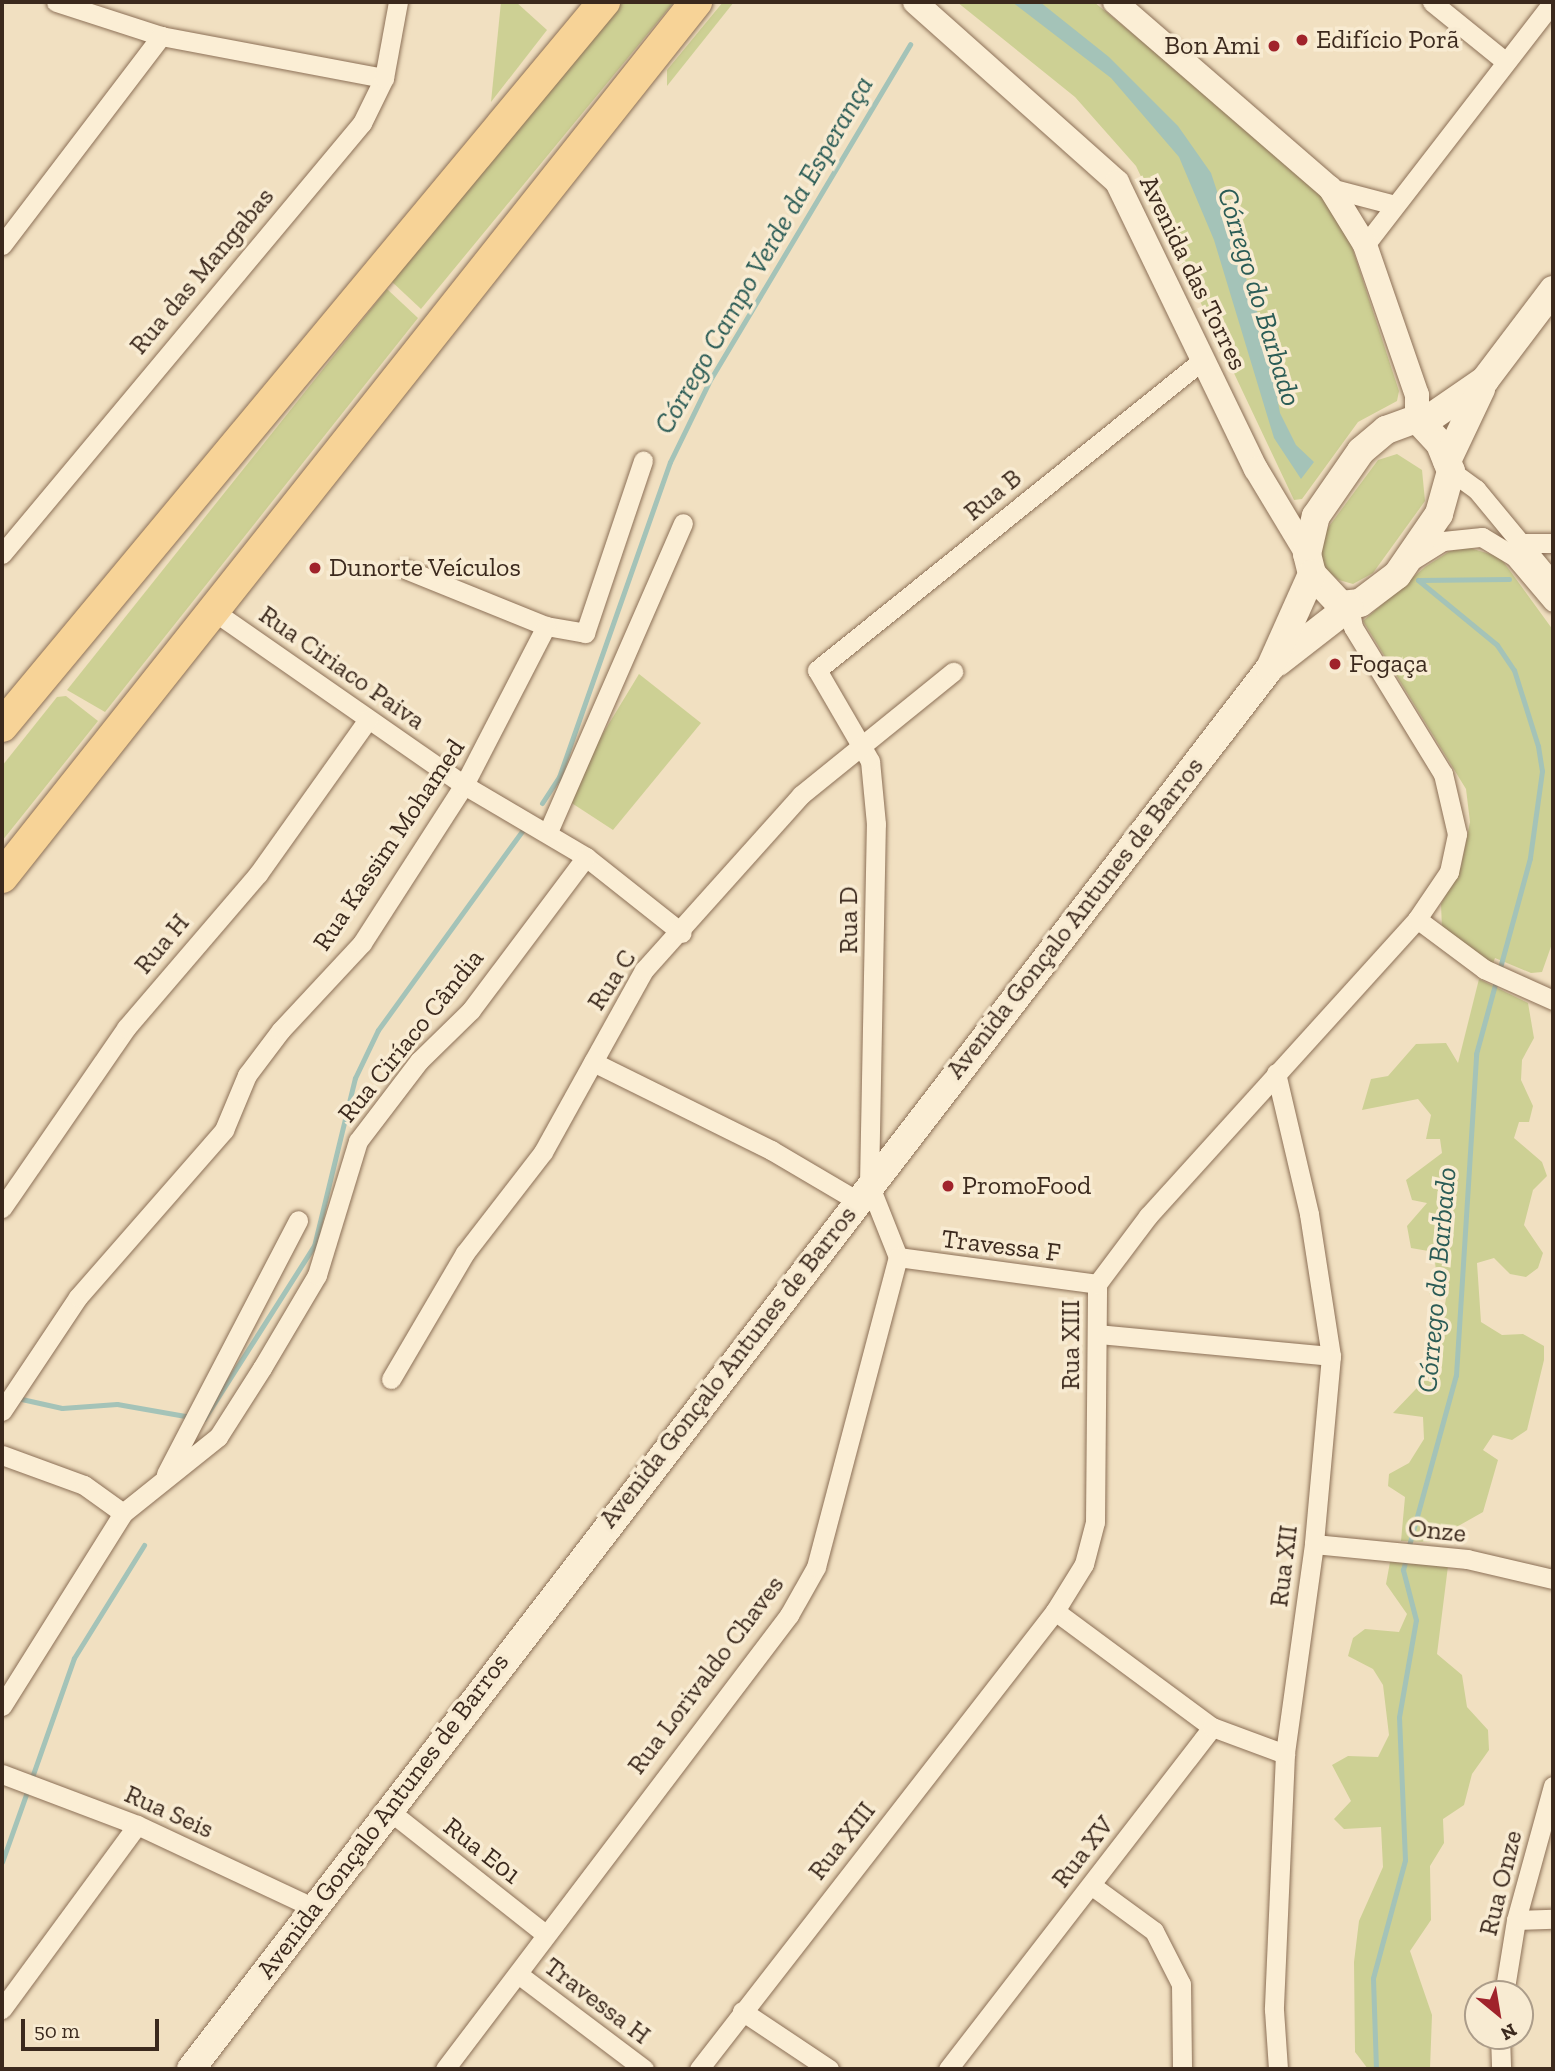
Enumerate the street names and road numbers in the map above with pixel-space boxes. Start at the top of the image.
street label: Avenida das Torres [1132,170,1254,376]
street label: Rua das Mangabas [123,181,281,361]
street label: Rua B [958,462,1028,528]
street label: Rua Ciriaco Paiva [253,599,431,737]
street label: Rua Kassim Mohamed [307,733,471,957]
street label: Avenida Gonçalo Antunes de Barros [940,751,1210,1085]
street label: Rua D [833,886,865,954]
street label: Rua H [128,908,196,980]
street label: Rua Ciríaco Cândia [332,943,490,1129]
street label: Rua C [581,944,643,1016]
street label: Avenida Gonçalo Antunes de Barros [593,1200,863,1534]
street label: Travessa F [940,1223,1062,1269]
street label: Rua XIII [1055,1300,1087,1390]
street label: Onze [1406,1512,1468,1550]
street label: Rua XII [1264,1523,1304,1609]
street label: Rua Lorivaldo Chaves [621,1570,791,1780]
street label: Avenida Gonçalo Antunes de Barros [250,1647,516,1985]
street label: Rua Seis [120,1779,218,1845]
street label: Rua XIII [802,1796,882,1886]
street label: Rua XV [1045,1810,1121,1894]
street label: Rua E01 [437,1811,527,1891]
street label: Rua Onze [1473,1827,1529,1939]
street label: Travessa H [538,1951,656,2051]

